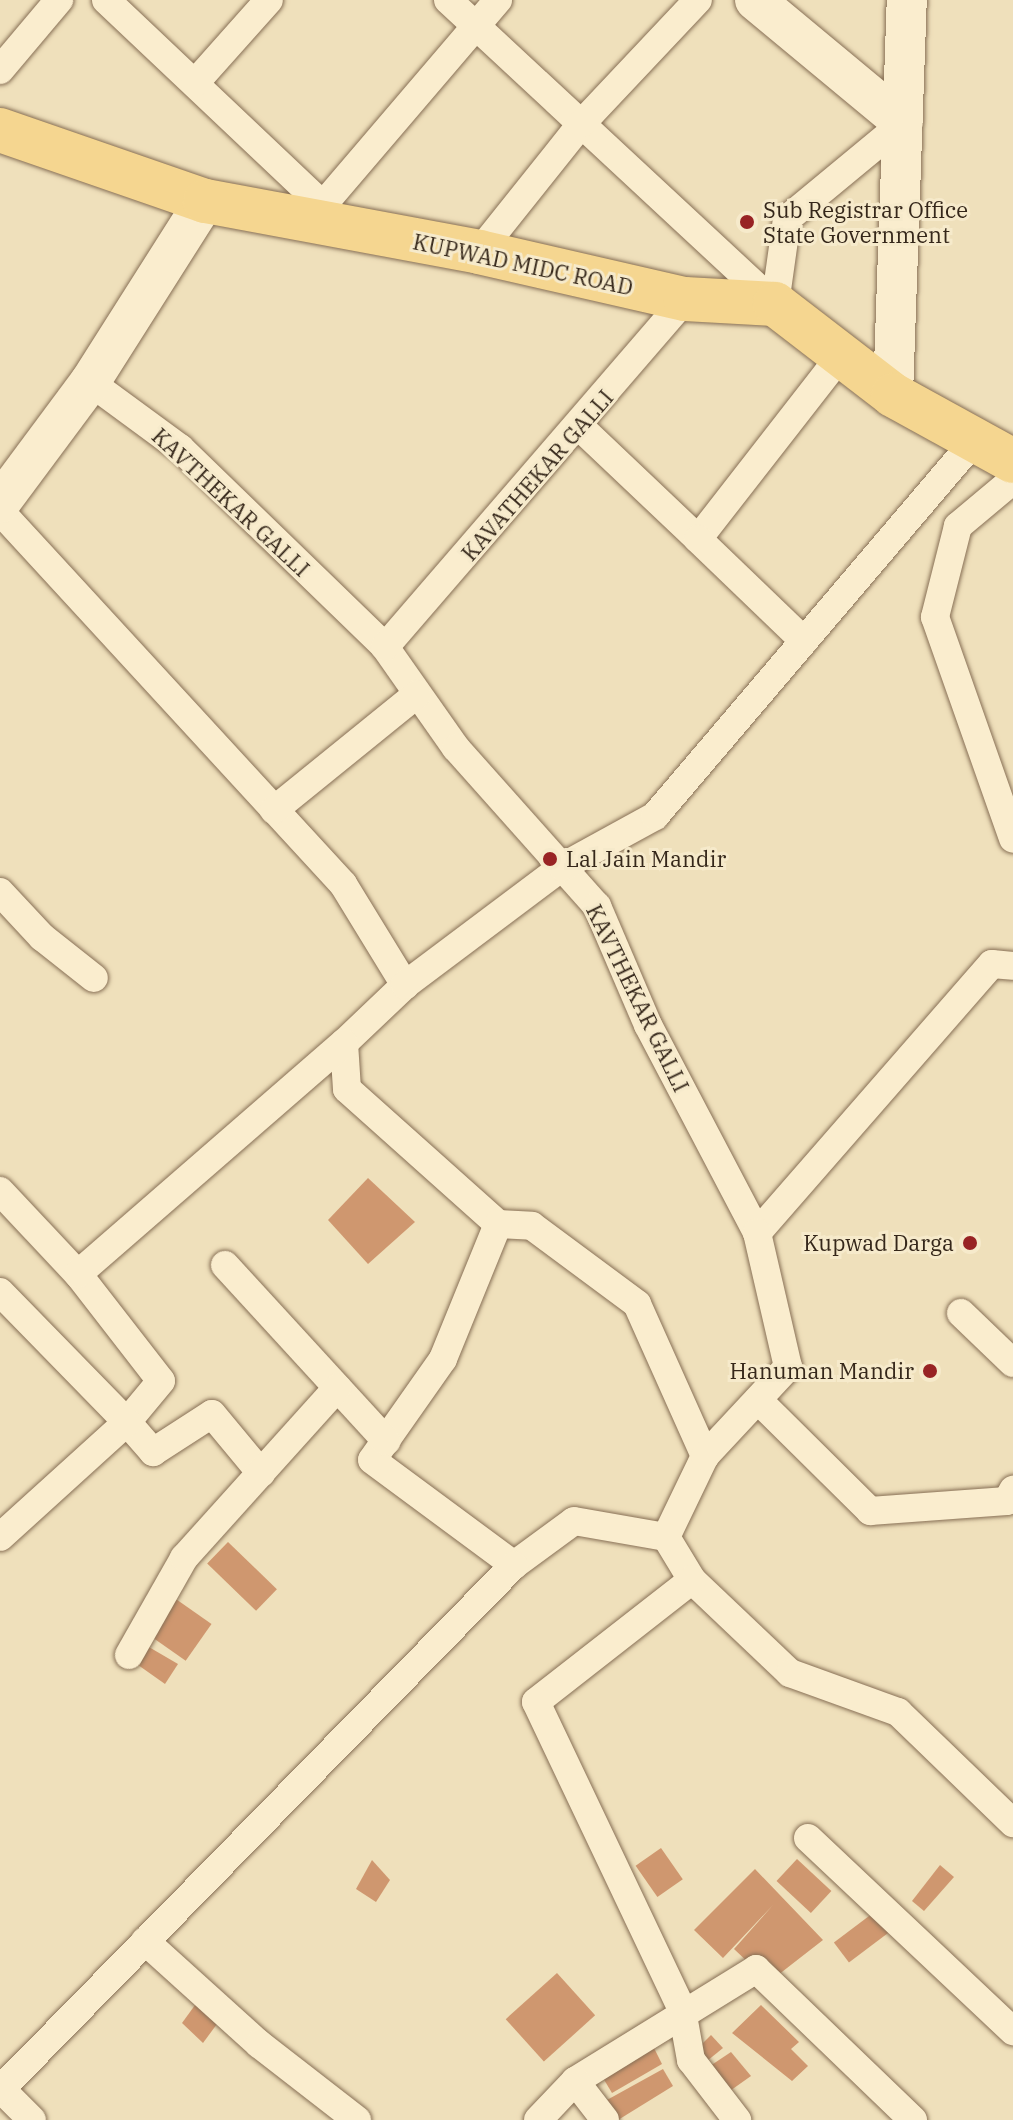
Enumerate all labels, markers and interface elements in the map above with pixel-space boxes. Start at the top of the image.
place label: Sub Registrar Office State Government [763,196,968,248]
marker: Sub Registrar Office State Government [738,213,756,231]
street label: KUPWAD MIDC ROAD [411,228,635,300]
street label: KAVATHEKAR GALLI [456,384,618,566]
street label: KAVTHEKAR GALLI [147,422,315,582]
place label: Lal Jain Mandir [566,846,726,872]
marker: Lal Jain Mandir [541,850,559,868]
street label: KAVTHEKAR GALLI [581,900,695,1096]
place label: Kupwad Darga [803,1230,954,1256]
marker: Kupwad Darga [961,1234,979,1252]
place label: Hanuman Mandir [730,1358,914,1384]
marker: Hanuman Mandir [921,1362,939,1380]

